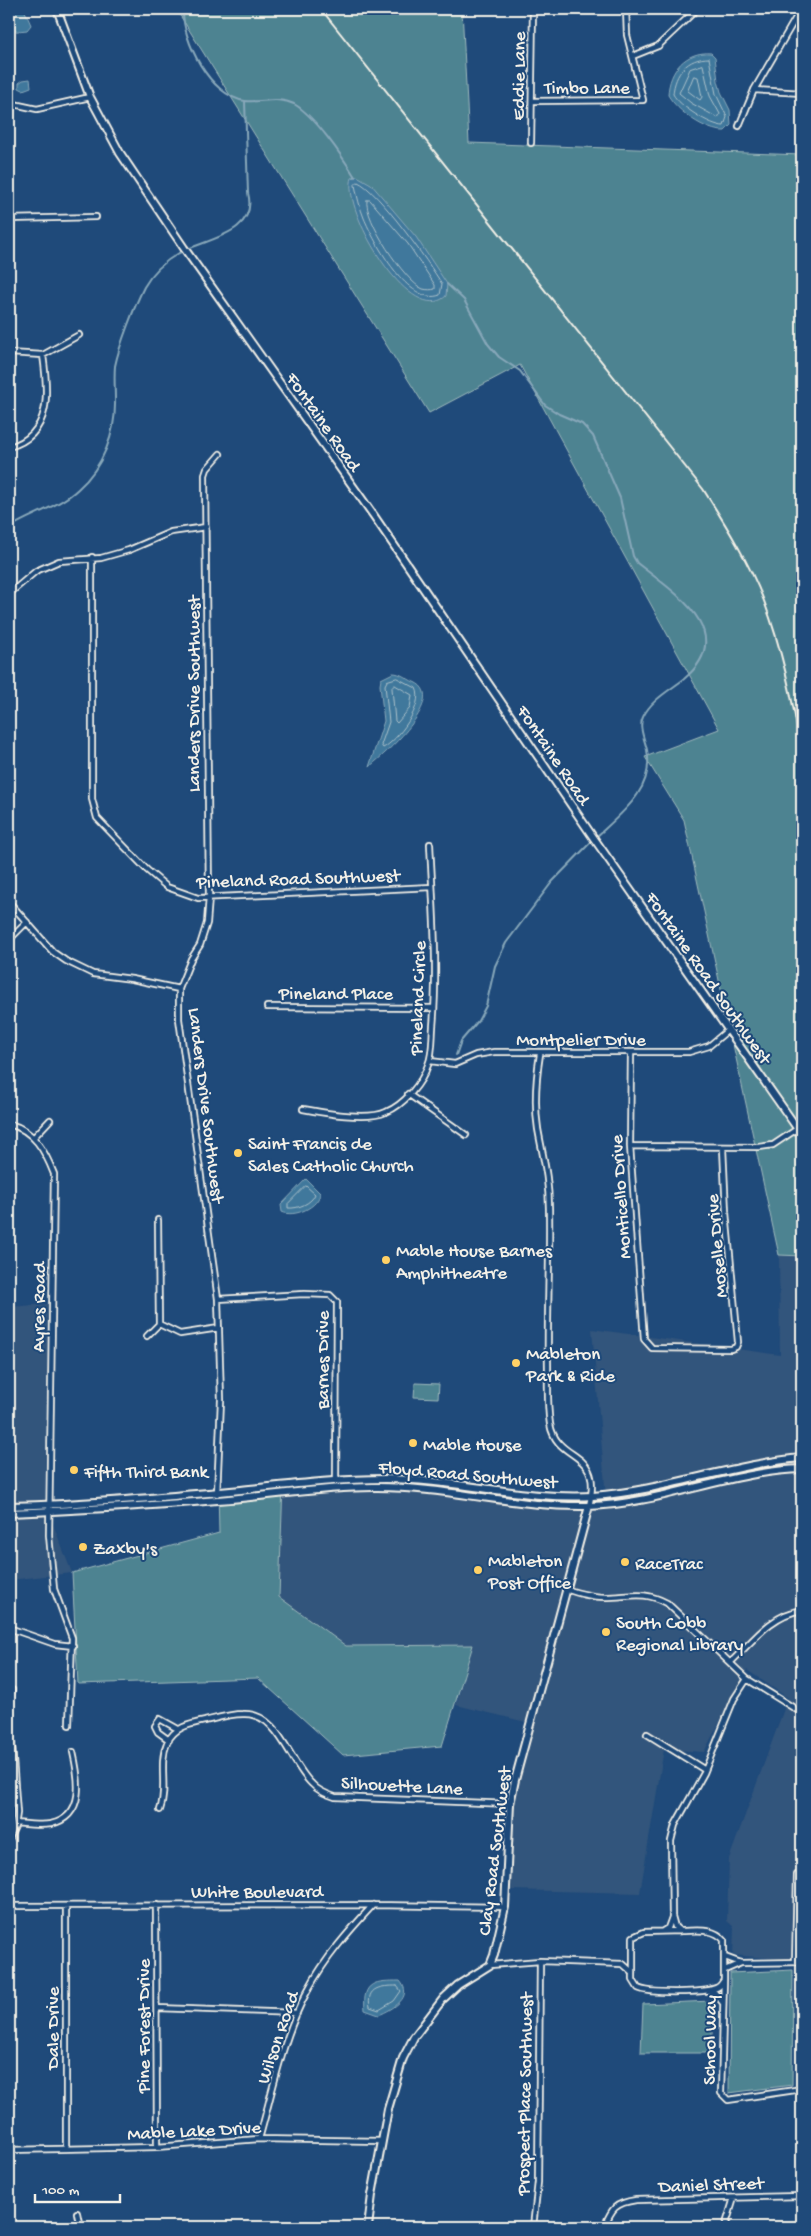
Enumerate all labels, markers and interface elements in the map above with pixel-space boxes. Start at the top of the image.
street label: Eddie Lane [508,31,533,121]
street label: Timbo Lane [543,78,630,101]
street label: Fontaine Road [279,368,366,479]
street label: Landers Drive Southwest [184,594,207,792]
street label: Fontaine Road [510,701,595,812]
street label: Pineland Road Southwest [195,865,403,896]
street label: Fontaine Road Southwest [638,888,777,1071]
street label: Pineland Circle [406,940,433,1057]
street label: Pineland Place [278,984,393,1007]
street label: Landers Drive Southwest [181,1007,228,1207]
street label: Montpelier Drive [516,1030,646,1053]
place label: Saint Francis de Sales Catholic Church [248,1134,414,1179]
street label: Monticello Drive [607,1134,638,1260]
marker: Saint Francis de Sales Catholic Church [232,1147,244,1159]
street label: Moselle Drive [702,1193,734,1298]
place label: Mable House Barnes Amphitheatre [396,1241,553,1286]
marker: Mable House Barnes Amphitheatre [380,1254,392,1266]
street label: Ayres Road [28,1260,53,1352]
street label: Barnes Drive [313,1310,336,1410]
place label: Mableton Park & Ride [525,1344,615,1389]
marker: Mableton Park & Ride [510,1357,522,1369]
place label: Mable House [423,1435,522,1458]
marker: Mable House [407,1437,419,1449]
street label: Floyd Road Southwest [376,1457,560,1496]
place label: Fifth Third Bank [83,1462,209,1485]
marker: Fifth Third Bank [68,1464,80,1476]
place label: Zaxby's [93,1539,158,1562]
marker: Zaxby's [77,1541,89,1553]
place label: Mableton Post Office [487,1551,571,1596]
place label: RaceTrac [635,1554,703,1577]
marker: RaceTrac [619,1556,631,1568]
marker: Mableton Post Office [472,1564,484,1576]
place label: South Cobb Regional Library [616,1613,744,1658]
marker: South Cobb Regional Library [600,1626,612,1638]
street label: Clay Road Southwest [475,1764,519,1937]
street label: Silhouette Lane [340,1773,464,1802]
street label: White Boulevard [191,1882,325,1905]
street label: Pine Forest Drive [134,1958,157,2094]
street label: Dale Drive [43,1986,66,2071]
street label: Wilson Road [253,1987,306,2087]
street label: Prospect Place Southwest [513,1990,540,2197]
street label: School Way [699,1994,724,2085]
street label: Mable Lake Drive [127,2117,262,2147]
scale bar [35,2171,120,2203]
street label: Daniel Street [656,2173,766,2200]
text: 100 m [41,2182,80,2200]

